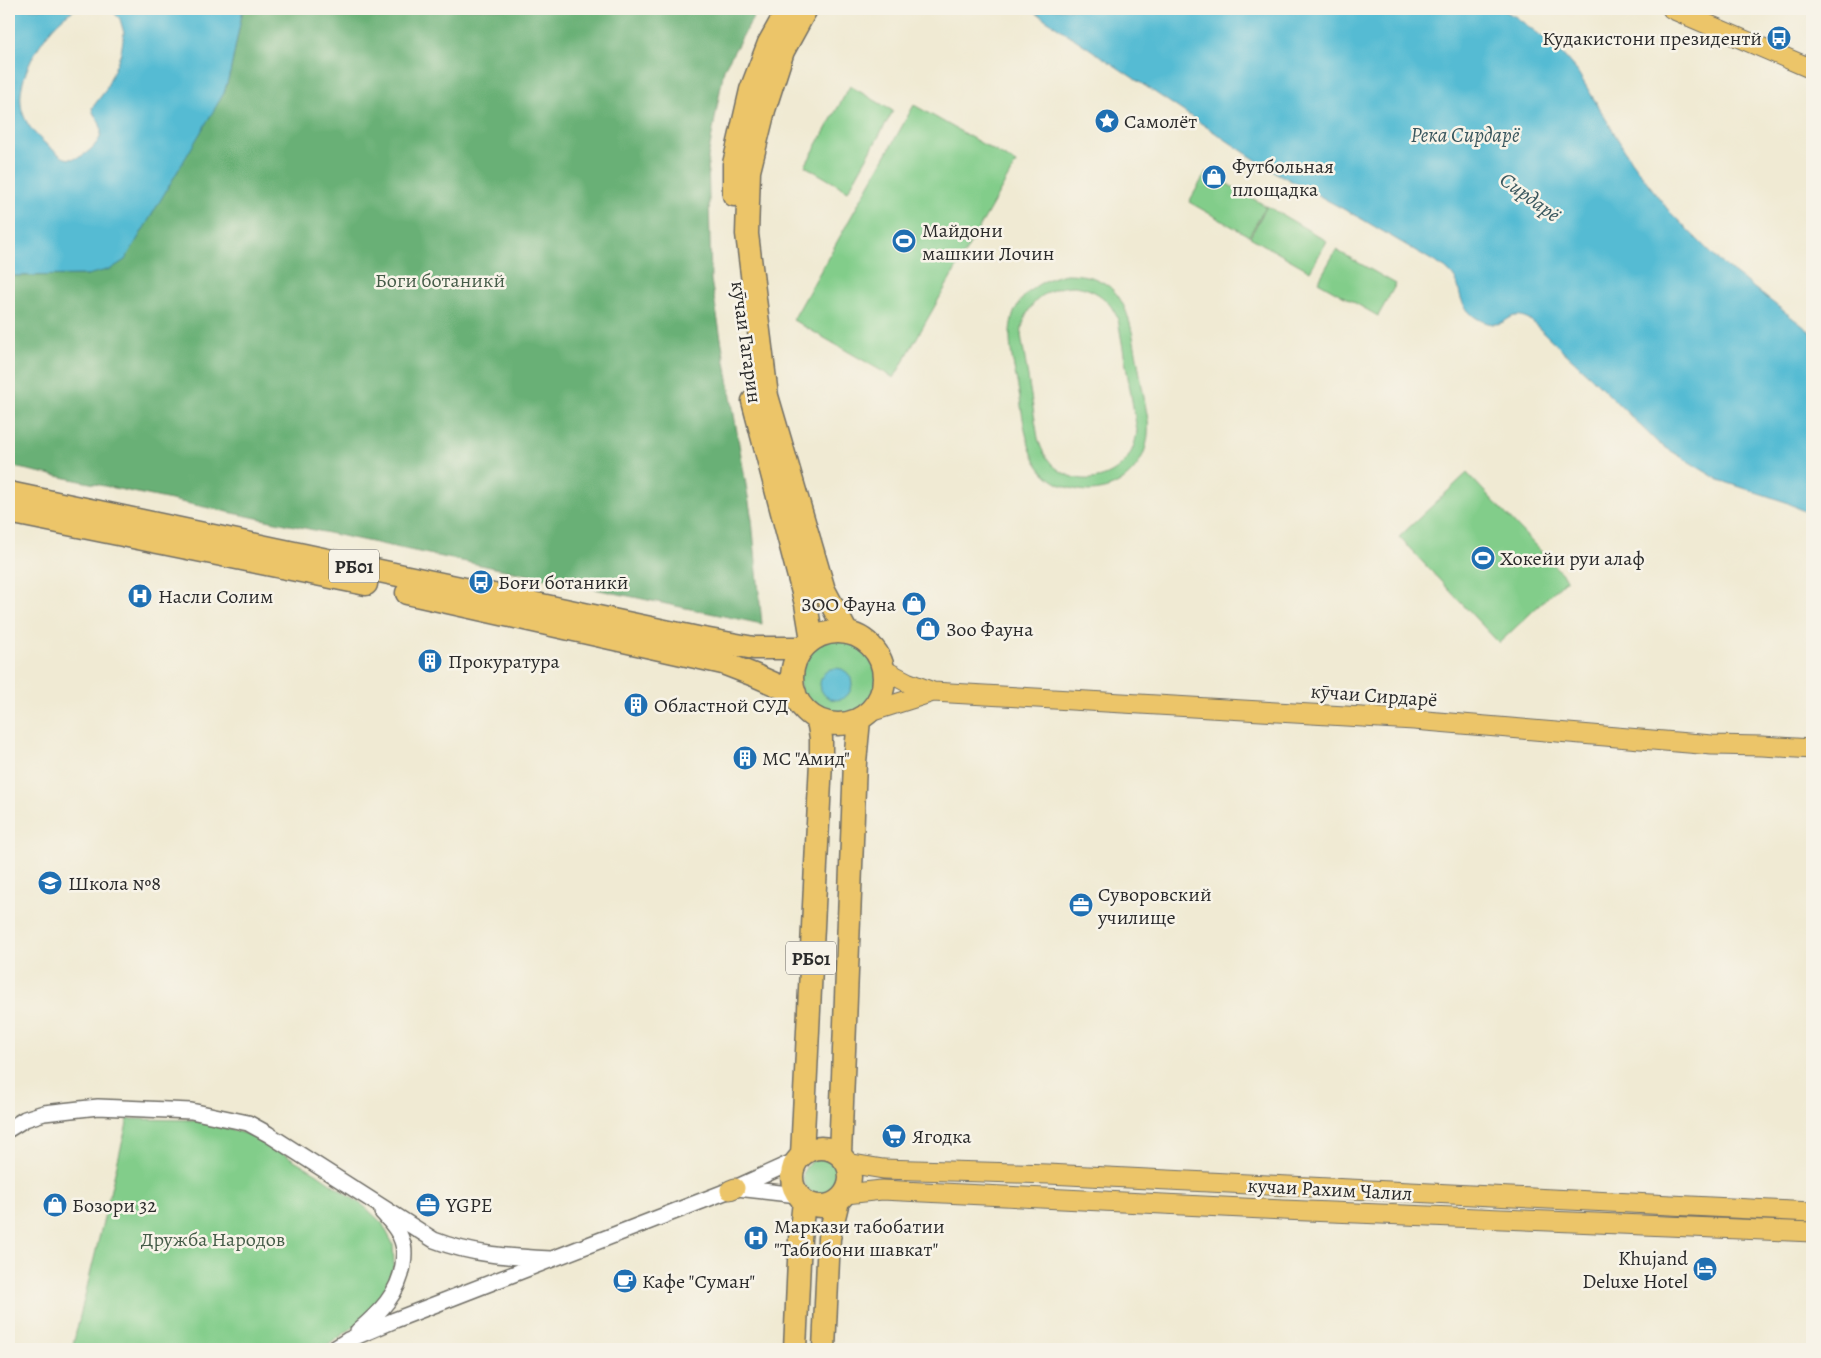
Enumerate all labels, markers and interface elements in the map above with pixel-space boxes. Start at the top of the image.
place label: Кудакистони президентй [1542,25,1762,52]
bus stop icon: Кудакистони президентй [1766,25,1792,51]
place icon: Самолёт [1094,108,1120,134]
place label: Самолёт [1124,108,1197,135]
water label: Река Сирдарё [1411,121,1520,149]
place label: Футбольная площадка [1232,153,1334,203]
shop icon: Футбольная площадка [1201,164,1227,190]
water label: Сирдарё [1494,166,1566,229]
place label: Майдони машкии Лочин [922,217,1054,267]
sports icon: Майдони машкии Лочин [891,228,917,254]
park label: Боги ботаникй [375,267,505,294]
street label: кӯчаи Гагарин [725,279,768,405]
sports icon: Хокейи руи алаф [1470,545,1496,571]
place label: Хокейи руи алаф [1500,545,1645,572]
road number: РБ01 [329,550,379,582]
bus stop icon: Боғи ботаникӣ [468,569,494,595]
place label: Боғи ботаникӣ [498,569,628,596]
hospital icon: Насли Солим [127,583,153,609]
place label: Насли Солим [158,583,273,610]
place label: ЗОО Фауна [801,591,897,618]
shop icon: ЗОО Фауна [901,591,927,617]
shop icon: Зоо Фауна [915,616,941,642]
place label: Зоо Фауна [946,616,1034,643]
building icon: Прокуратура [417,648,443,674]
place label: Прокуратура [448,648,560,675]
street label: кӯчаи Сирдарё [1310,678,1438,713]
building icon: Областной СУД [623,692,649,718]
place label: Областной СУД [654,692,789,719]
building icon: МС "Амид" [732,745,758,771]
place label: МС "Амид" [762,745,850,772]
school or university icon: Школа №8 [37,870,63,896]
place label: Школа №8 [68,870,161,897]
place label: Суворовский училище [1097,881,1212,931]
office icon: Суворовский училище [1068,892,1094,918]
road number: РБ01 [786,941,836,974]
supermarket icon: Ягодка [881,1123,907,1149]
place label: Ягодка [912,1123,972,1150]
street label: кучаи Рахим Чалил [1247,1172,1413,1207]
shop icon: Бозори 32 [42,1192,68,1218]
place label: Бозори 32 [72,1192,157,1219]
office icon: YGPE [415,1192,441,1218]
place label: YGPE [445,1192,493,1219]
place label: Маркази табобатии "Табибони шавкат" [774,1213,945,1263]
hospital icon: Маркази табобатии "Табибони шавкат" [743,1225,769,1251]
park label: Дружба Народов [141,1226,285,1253]
place label: Khujand Deluxe Hotel [1582,1245,1688,1295]
hotel icon: Khujand Deluxe Hotel [1692,1256,1718,1282]
cafe icon: Кафе "Суман" [612,1268,638,1294]
place label: Кафе "Суман" [642,1268,755,1295]

